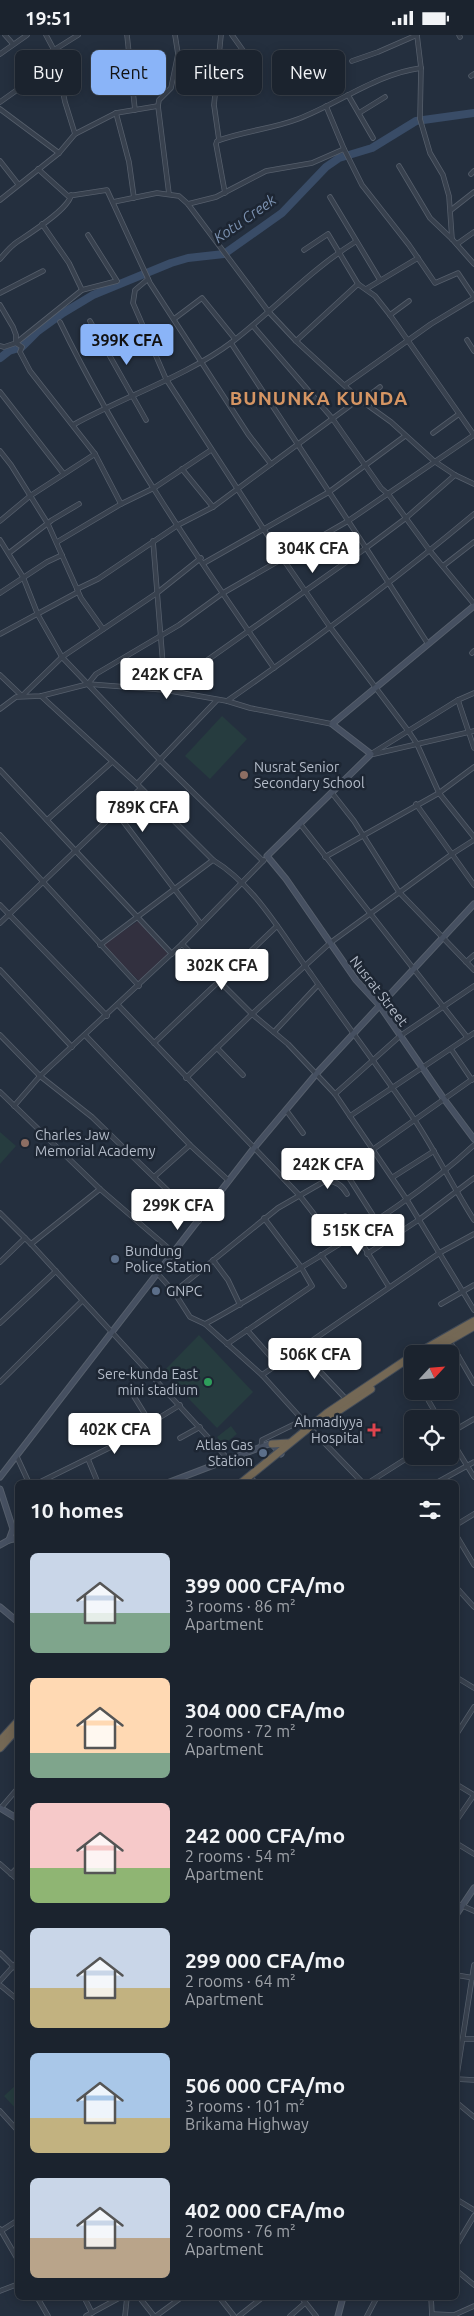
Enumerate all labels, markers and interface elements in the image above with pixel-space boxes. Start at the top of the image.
text: 19:51 [25,7,73,29]
chip: Buy [15,50,81,95]
chip: Rent [91,50,166,95]
chip: Filters [176,50,262,95]
chip: New [272,50,345,95]
water label: Kotu Creek [210,191,279,246]
pin: 399K CFA [75,323,179,366]
text: 399K CFA [91,331,163,349]
district label: BUNUNKA KUNDA [230,387,408,409]
pin: 304K CFA [261,531,365,574]
text: 304K CFA [277,539,349,557]
pin: 242K CFA [115,657,219,700]
text: 242K CFA [131,665,203,683]
place label: Nusrat Senior Secondary School [254,759,365,791]
marker: Nusrat Senior Secondary School [238,769,250,781]
pin: 789K CFA [91,791,195,833]
text: 789K CFA [107,798,179,816]
pin: 302K CFA [170,949,274,991]
street label: Nusrat Street [347,953,412,1030]
text: 302K CFA [186,956,258,974]
place label: Charles Jaw Memorial Academy [35,1127,156,1159]
marker: Charles Jaw Memorial Academy [19,1137,31,1149]
pin: 242K CFA [276,1147,380,1190]
text: 242K CFA [292,1155,364,1173]
pin: 299K CFA [126,1189,230,1231]
text: 299K CFA [142,1196,214,1214]
pin: 515K CFA [306,1213,410,1256]
text: 515K CFA [322,1221,394,1239]
place label: Bundung Police Station [125,1243,211,1275]
marker: Bundung Police Station [109,1253,121,1265]
place label: GNPC [166,1283,203,1299]
marker: GNPC [150,1285,162,1297]
pin: 506K CFA [263,1337,367,1380]
text: 506K CFA [279,1345,351,1363]
north arrow [404,1345,459,1400]
map controls [404,1345,459,1465]
place label: Sere-kunda East mini stadium [98,1366,198,1398]
marker: Sere-kunda East mini stadium [202,1376,214,1388]
button: locate [404,1410,459,1465]
pin: 402K CFA [63,1413,167,1455]
place label: Ahmadiyya Hospital [294,1414,363,1446]
text: 402K CFA [79,1420,151,1438]
marker: Ahmadiyya Hospital [367,1423,381,1437]
place label: Atlas Gas Station [196,1437,253,1469]
marker: Atlas Gas Station [257,1447,269,1459]
icon: filters [416,1496,444,1524]
text: 10 homes [30,1498,124,1522]
icon: home [70,1573,130,1633]
text: 399 000 CFA/mo [185,1573,345,1597]
text: 3 rooms · 86 m² [185,1597,296,1615]
text: Apartment [185,1615,263,1633]
icon: home [70,1698,130,1758]
text: 304 000 CFA/mo [185,1698,345,1722]
text: 2 rooms · 72 m² [185,1722,296,1740]
text: Apartment [185,1740,263,1758]
icon: home [70,1823,130,1883]
text: 242 000 CFA/mo [185,1823,345,1847]
text: 2 rooms · 54 m² [185,1847,296,1865]
text: Apartment [185,1865,263,1883]
icon: home [70,1948,130,2008]
text: 299 000 CFA/mo [185,1948,345,1972]
text: 2 rooms · 64 m² [185,1972,296,1990]
text: Apartment [185,1990,263,2008]
icon: home [70,2073,130,2133]
text: 506 000 CFA/mo [185,2073,345,2097]
text: 3 rooms · 101 m² [185,2097,305,2115]
text: Brikama Highway [185,2115,309,2133]
icon: home [70,2198,130,2258]
text: 402 000 CFA/mo [185,2198,345,2222]
text: 2 rooms · 76 m² [185,2222,296,2240]
text: Apartment [185,2240,263,2258]

